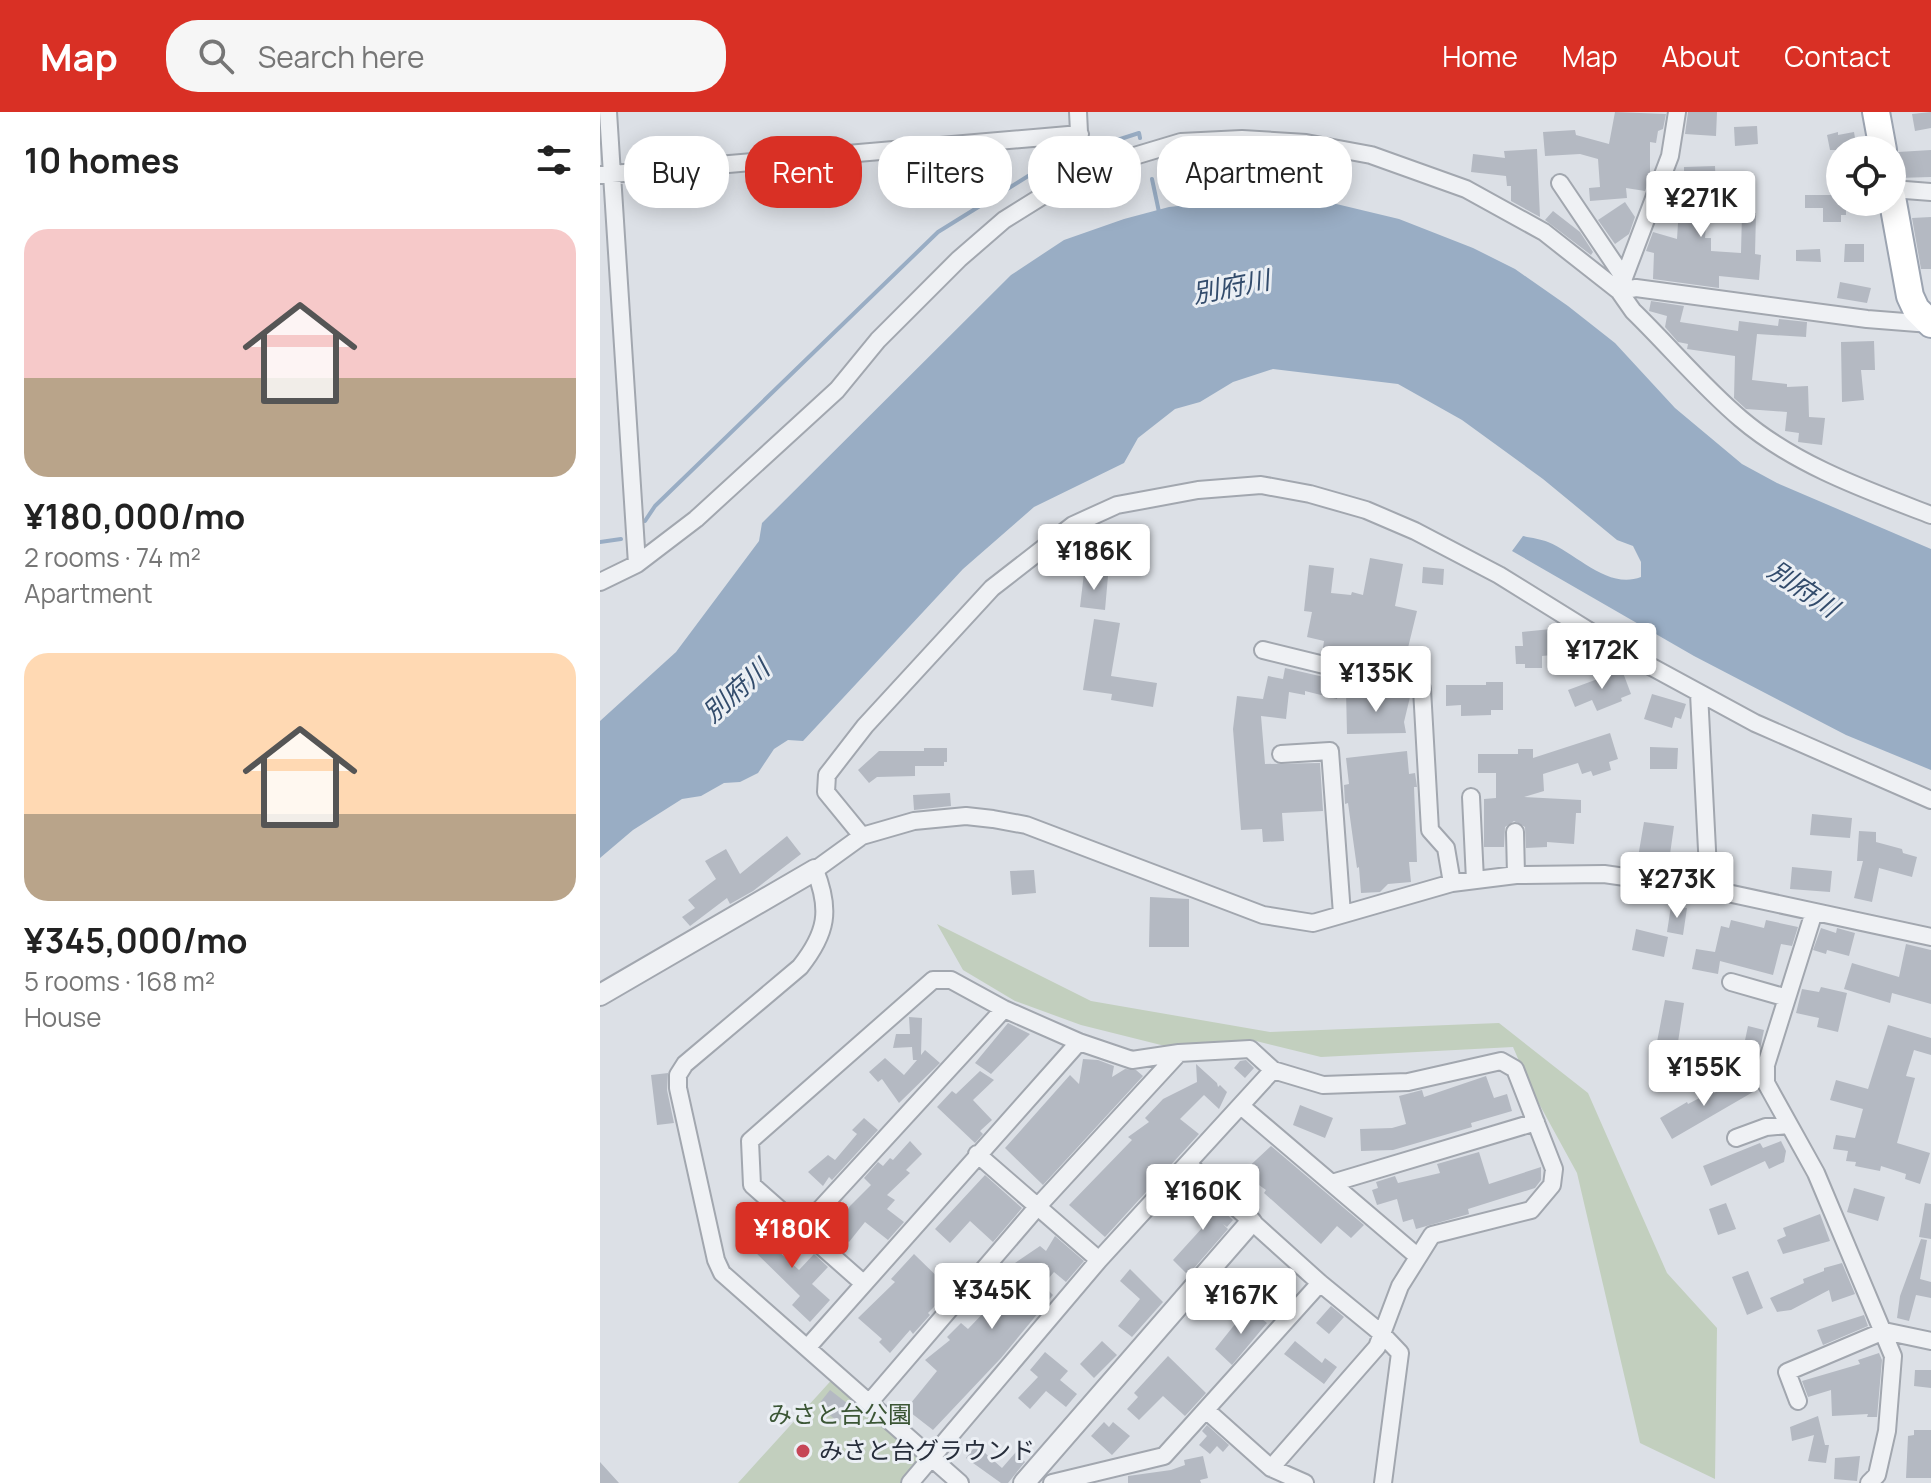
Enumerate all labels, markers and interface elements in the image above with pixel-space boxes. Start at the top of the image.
search box [166,20,726,92]
text: Map [40,30,118,82]
icon: search [194,34,238,78]
text: Search here [258,36,425,77]
text: Home [1442,37,1518,75]
text: Map [1562,37,1618,75]
text: About [1662,37,1740,75]
text: Contact [1784,37,1891,75]
chip: Buy [624,136,729,208]
chip: Rent [745,136,862,208]
chip: Filters [878,136,1012,208]
chip: New [1028,136,1141,208]
chip: Apartment [1157,136,1352,208]
map controls [1826,136,1906,216]
button: locate [1826,136,1906,216]
text: 10 homes [24,137,180,183]
icon: filters [532,138,576,182]
pin: ¥271K [1645,171,1757,239]
text: ¥271K [1664,179,1738,215]
water label: 別府川 [1189,260,1275,311]
icon: home [228,281,372,425]
text: ¥180,000/mo [24,493,245,539]
pin: ¥186K [1038,524,1150,592]
text: ¥186K [1056,532,1132,568]
text: 2 rooms · 74 m² [24,539,201,575]
water label: 別府川 [1761,551,1848,627]
text: Apartment [24,575,153,611]
pin: ¥172K [1546,623,1658,691]
text: ¥172K [1565,631,1639,667]
pin: ¥135K [1320,646,1432,714]
water label: 別府川 [694,649,779,730]
text: ¥135K [1339,654,1413,690]
icon: home [228,705,372,849]
pin: ¥273K [1621,852,1733,920]
text: ¥273K [1638,860,1716,896]
text: ¥345,000/mo [24,917,248,963]
text: 5 rooms · 168 m² [24,963,215,999]
text: House [24,999,101,1035]
pin: ¥155K [1648,1040,1760,1108]
text: ¥155K [1667,1048,1741,1084]
pin: ¥160K [1147,1164,1259,1232]
text: ¥160K [1164,1172,1242,1208]
pin: ¥180K [736,1202,848,1270]
text: ¥180K [753,1210,831,1246]
pin: ¥345K [936,1263,1048,1331]
pin: ¥167K [1185,1268,1297,1336]
text: ¥345K [953,1271,1031,1307]
text: ¥167K [1204,1276,1278,1312]
park label: みさと台公園 [768,1397,912,1430]
place label: みさと台グラウンド [819,1433,1035,1466]
marker: みさと台グラウンド [794,1442,812,1460]

